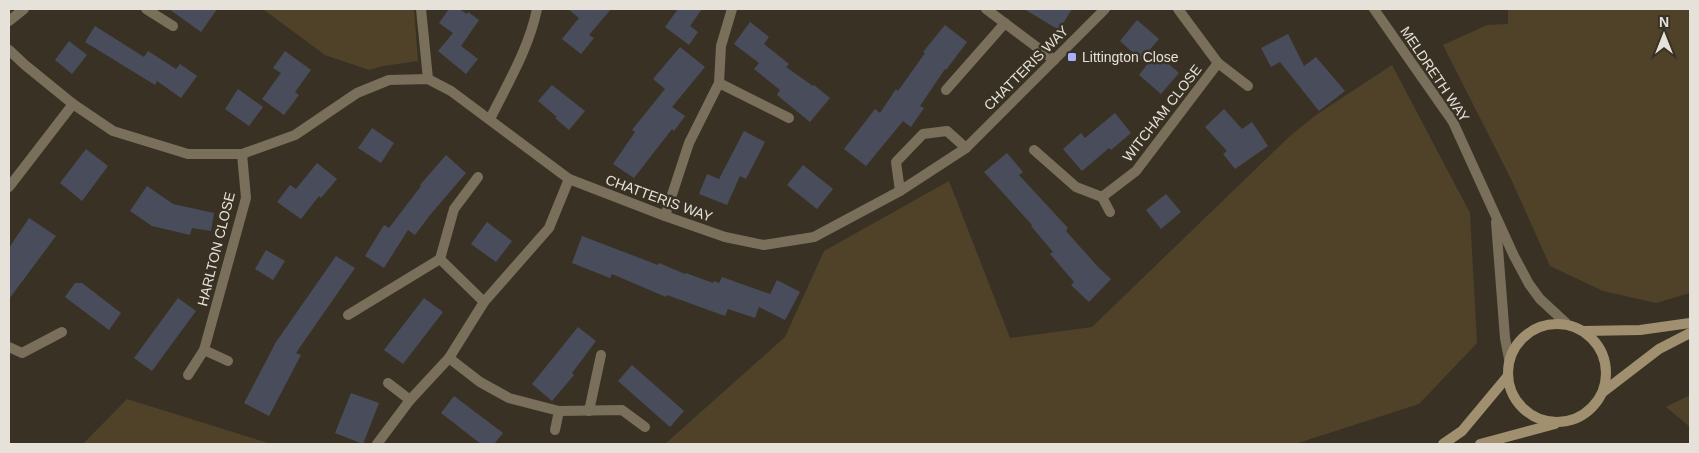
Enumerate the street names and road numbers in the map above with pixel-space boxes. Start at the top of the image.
street label: CHATTERIS WAY [981,22,1072,113]
street label: MELDRETH WAY [1397,23,1473,125]
street label: WITCHAM CLOSE [1119,61,1205,165]
street label: CHATTERIS WAY [603,171,715,225]
street label: HARLTON CLOSE [194,190,238,308]

